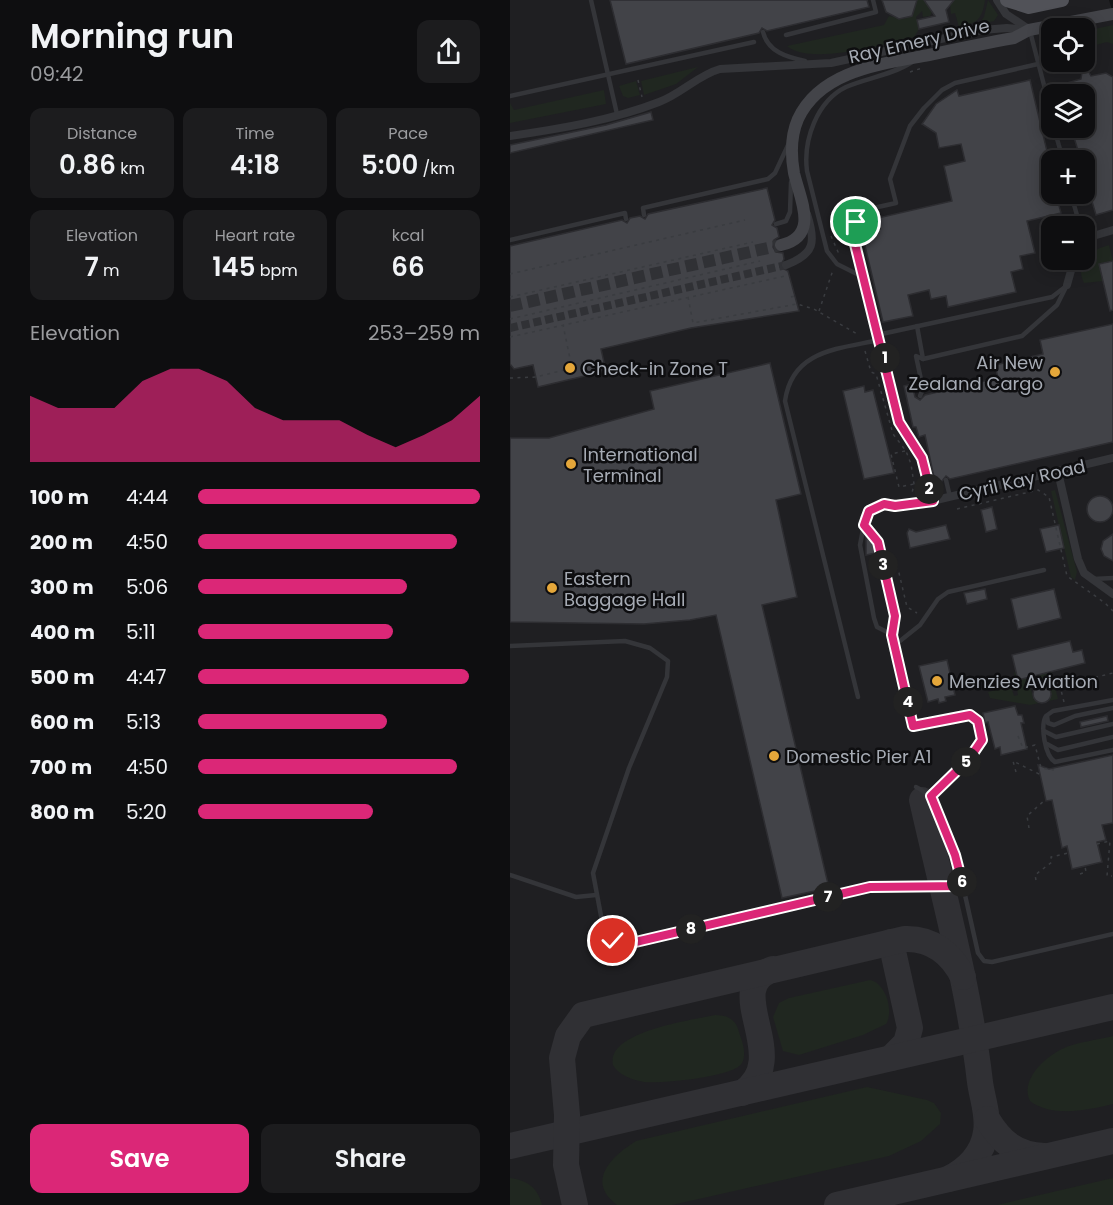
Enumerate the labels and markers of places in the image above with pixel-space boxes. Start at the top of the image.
pin [830,196,881,247]
pin: 1 [870,343,900,373]
place label: Air New Zealand Cargo [908,350,1043,396]
place label: Check-in Zone T [582,356,728,381]
marker: Check-in Zone T [563,361,577,375]
marker: Air New Zealand Cargo [1048,365,1062,379]
place label: International Terminal [583,442,698,488]
marker: International Terminal [564,457,578,471]
pin: 2 [914,474,944,504]
pin: 3 [868,550,898,580]
place label: Eastern Baggage Hall [564,566,685,612]
marker: Eastern Baggage Hall [545,581,559,595]
place label: Menzies Aviation [949,669,1098,694]
marker: Menzies Aviation [930,674,944,688]
pin: 4 [893,687,923,717]
place label: Domestic Pier A1 [786,744,931,769]
pin: 5 [951,747,981,777]
marker: Domestic Pier A1 [767,749,781,763]
pin: 6 [947,867,977,897]
pin: 7 [813,882,843,912]
pin: 8 [676,914,706,944]
pin [587,915,638,966]

